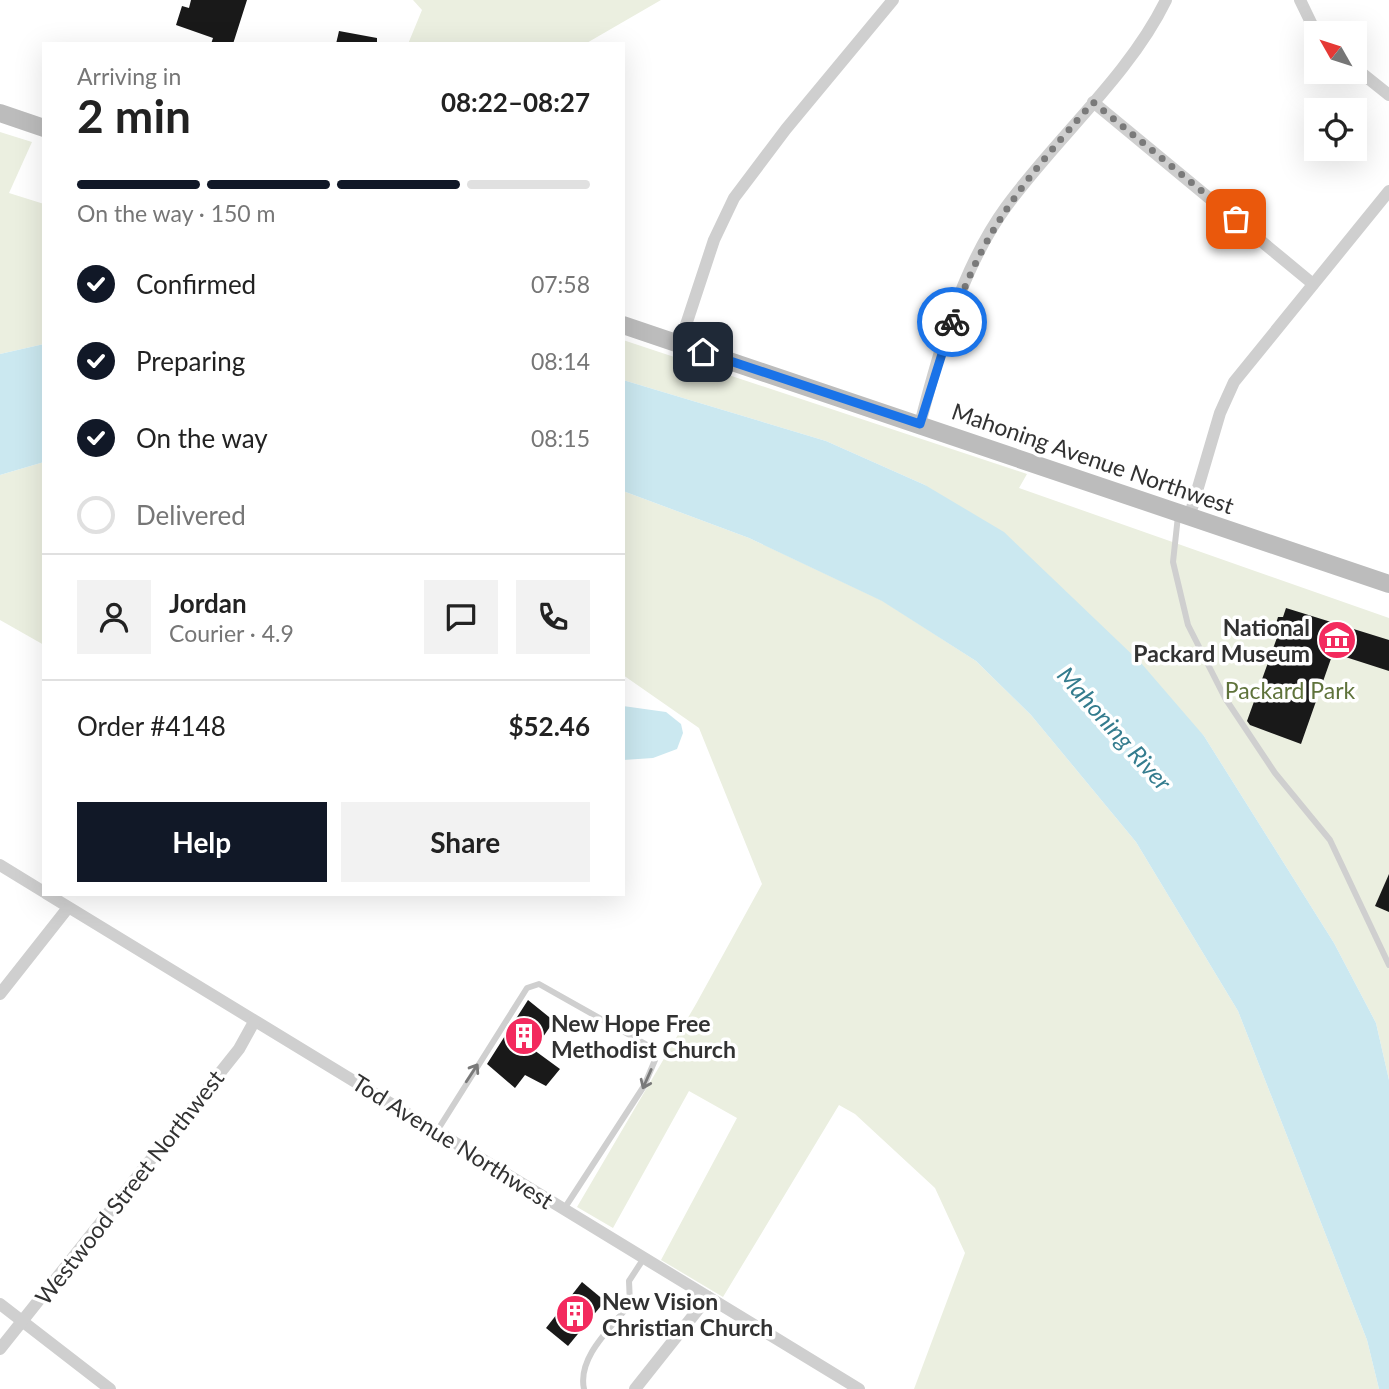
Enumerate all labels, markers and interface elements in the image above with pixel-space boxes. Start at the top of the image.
north arrow [1304,21,1367,84]
map controls [1304,21,1367,161]
text: Arriving in [77,62,181,90]
text: 08:22–08:27 [441,86,590,118]
text: 2 min [77,88,191,143]
button: locate [1304,98,1367,161]
pin [1206,189,1266,249]
text: On the way · 150 m [77,199,276,227]
icon: bag [1217,200,1255,238]
icon: check [77,265,115,303]
text: Confirmed [136,268,256,300]
text: 07:58 [531,270,590,298]
courier [917,287,987,357]
icon: bike [933,303,971,341]
pin [673,322,733,382]
icon: home [684,333,722,371]
icon: check [77,342,115,380]
text: Preparing [136,345,245,377]
text: 08:14 [531,347,590,375]
street label: Mahoning Avenue Northwest [948,396,1238,520]
icon: check [77,419,115,457]
text: On the way [136,422,268,454]
text: 08:15 [531,424,590,452]
text: Delivered [136,499,246,531]
button: person [77,580,151,654]
button: chat [424,580,498,654]
button: phone [516,580,590,654]
text: Jordan [169,587,247,619]
place label: National Packard Museum [1133,613,1310,667]
text: Courier · 4.9 [169,619,294,647]
museum icon: National Packard Museum [1316,619,1358,661]
water label: Mahoning River [1052,660,1179,796]
park label: Packard Park [1225,676,1356,704]
text: Order #4148 [77,710,226,742]
text: $52.46 [508,710,590,742]
button: Help [77,802,327,882]
button: Share [341,802,590,882]
place label: New Hope Free Methodist Church [551,1009,736,1063]
building icon: New Hope Free Methodist Church [503,1015,545,1057]
street label: Westwood Street Northwest [29,1064,230,1310]
one-way arrow [465,1064,480,1083]
street label: Tod Avenue Northwest [347,1068,559,1215]
one-way arrow [640,1068,653,1089]
place label: New Vision Christian Church [602,1287,773,1341]
building icon: New Vision Christian Church [554,1293,596,1335]

